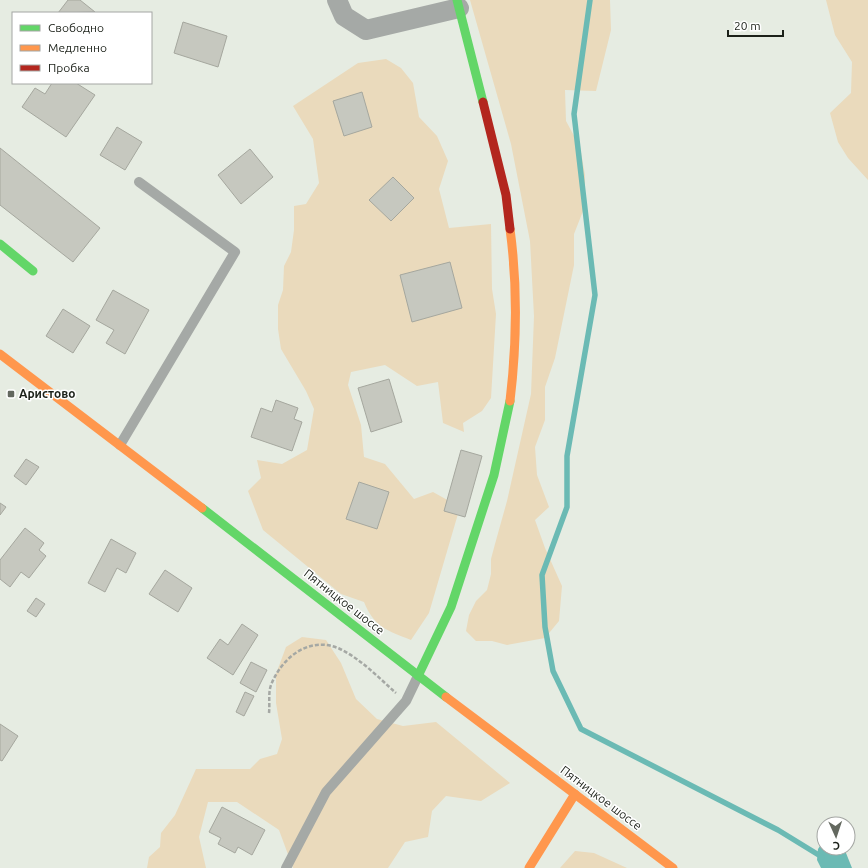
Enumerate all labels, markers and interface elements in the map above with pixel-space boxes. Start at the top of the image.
legend [12,12,152,84]
scale bar [728,12,783,38]
text: 20 m [734,19,761,32]
text: Свободно [48,21,104,34]
text: Медленно [48,41,107,54]
text: Пробка [48,61,90,74]
place label: Аристово [19,387,75,400]
marker: Аристово [6,389,16,399]
street label: Пятницкое шоссе [302,566,387,637]
street label: Пятницкое шоссе [558,763,644,832]
north arrow [816,816,856,856]
text: С [833,840,840,852]

